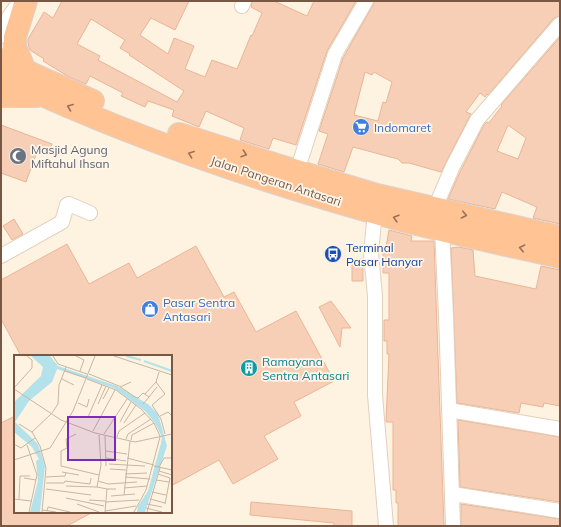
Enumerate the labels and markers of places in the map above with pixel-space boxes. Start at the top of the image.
supermarket icon: Indomaret [351,117,371,137]
place label: Indomaret [374,120,431,135]
place label: Masjid Agung Miftahul Ihsan [31,142,110,171]
mosque icon: Masjid Agung Miftahul Ihsan [8,146,28,166]
place label: Terminal Pasar Hanyar [346,240,423,269]
bus stop icon: Terminal Pasar Hanyar [323,244,343,264]
place label: Pasar Sentra Antasari [163,295,235,324]
shop icon: Pasar Sentra Antasari [140,299,160,319]
place label: Ramayana Sentra Antasari [262,354,350,383]
building icon: Ramayana Sentra Antasari [239,358,259,378]

